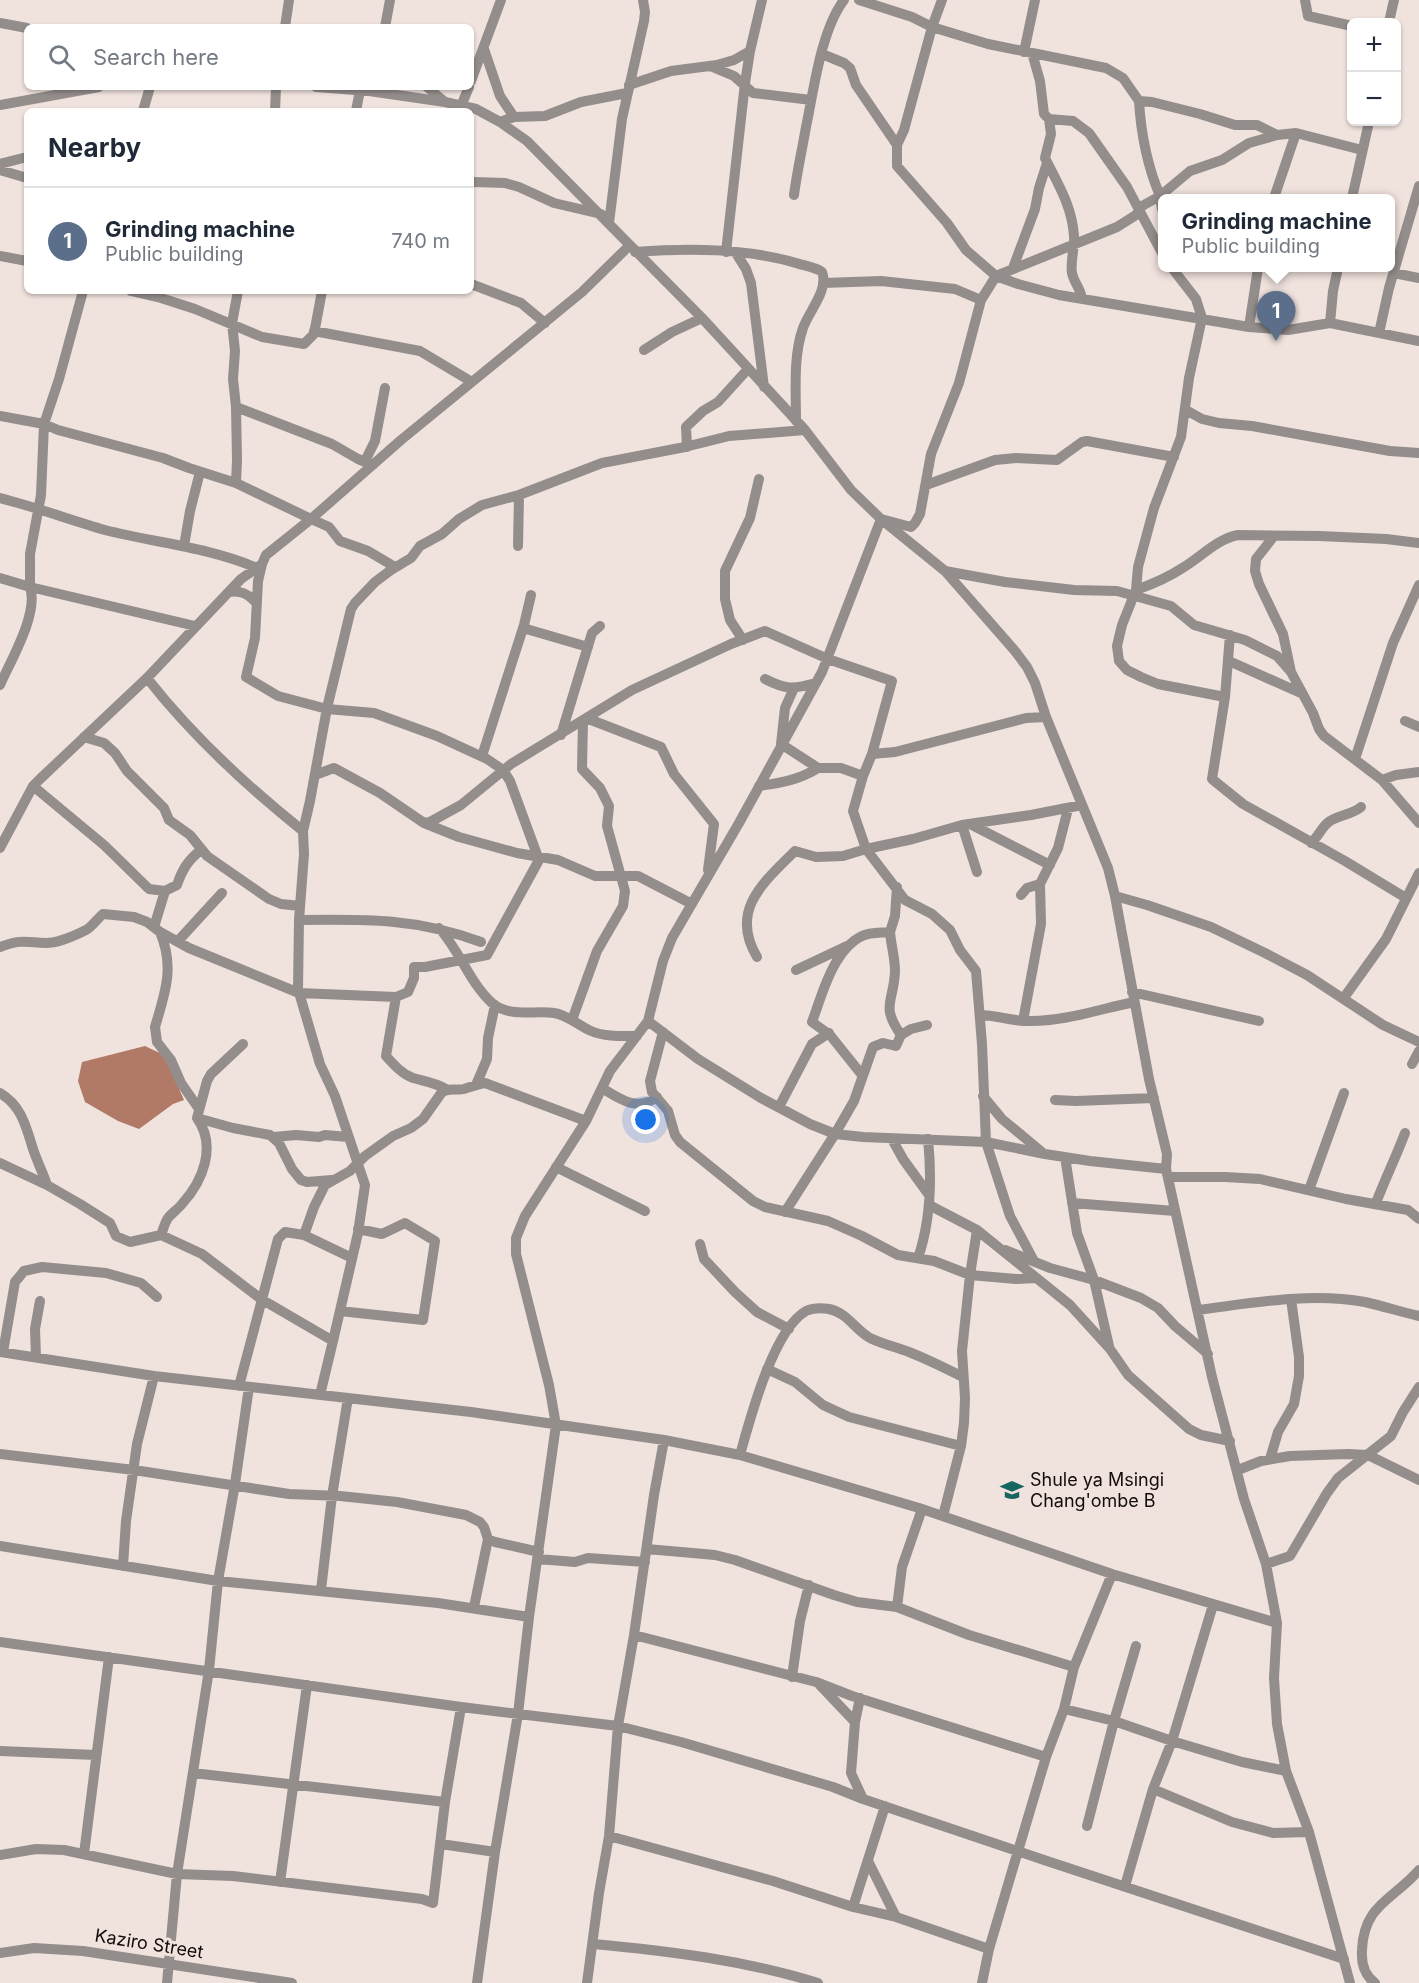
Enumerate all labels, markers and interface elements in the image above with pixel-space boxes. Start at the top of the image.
map controls [1347,18,1401,126]
button: + [1347,18,1401,72]
search box [24,24,474,90]
icon: search [45,41,78,74]
text: Search here [93,44,219,70]
button: − [1347,72,1401,126]
text: Nearby [48,132,141,163]
popup [1158,194,1395,272]
text: Grinding machine [1181,208,1372,234]
text: Grinding machine [105,216,295,242]
text: 1 [63,229,72,253]
text: 740 m [391,229,450,253]
text: Public building [1181,234,1320,258]
text: Public building [105,242,244,266]
pin: 1 [1256,292,1296,341]
your location [631,1105,660,1134]
place label: Shule ya Msingi Chang'ombe B [1030,1469,1164,1511]
school or university icon: Shule ya Msingi Chang'ombe B [999,1477,1025,1503]
street label: Kaziro Street [93,1925,205,1962]

